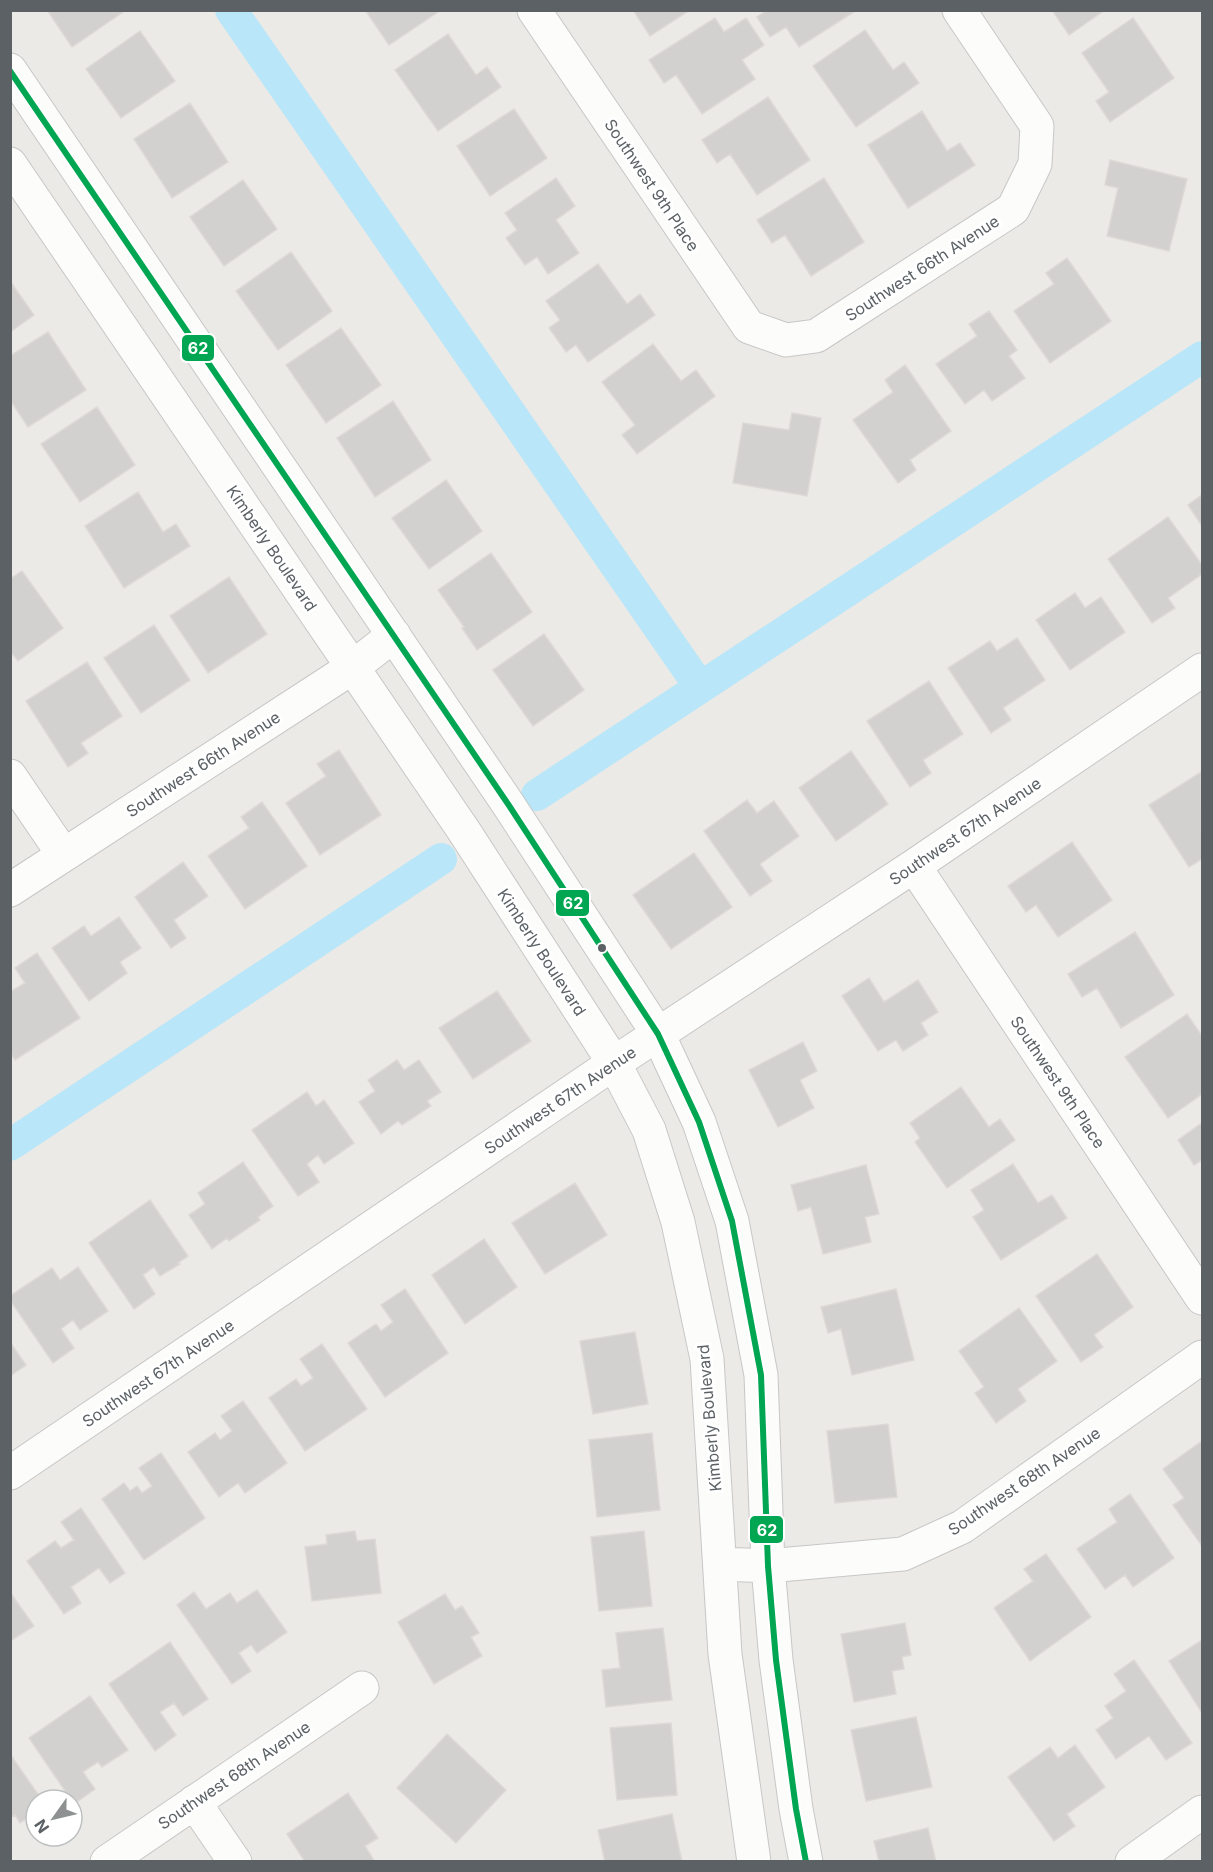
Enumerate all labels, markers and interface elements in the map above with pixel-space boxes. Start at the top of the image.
street label: Southwest 9th Place [600,115,704,255]
street label: Southwest 66th Avenue [841,211,1003,325]
line badge: 62 [181,334,215,362]
text: 62 [188,338,208,358]
street label: Kimberly Boulevard [222,481,322,615]
street label: Southwest 66th Avenue [122,707,284,821]
street label: Southwest 67th Avenue [885,773,1045,889]
street label: Kimberly Boulevard [493,885,591,1019]
line badge: 62 [555,889,590,917]
text: 62 [563,893,583,913]
unlabelled marker [596,942,608,954]
street label: Southwest 9th Place [1006,1012,1110,1152]
street label: Southwest 67th Avenue [480,1042,640,1158]
street label: Southwest 67th Avenue [78,1315,238,1431]
street label: Kimberly Boulevard [693,1344,725,1492]
street label: Southwest 68th Avenue [944,1423,1104,1539]
line badge: 62 [749,1515,784,1544]
text: 62 [757,1520,777,1540]
street label: Southwest 68th Avenue [154,1717,314,1833]
north arrow [24,1788,84,1848]
text: N [30,1816,53,1837]

